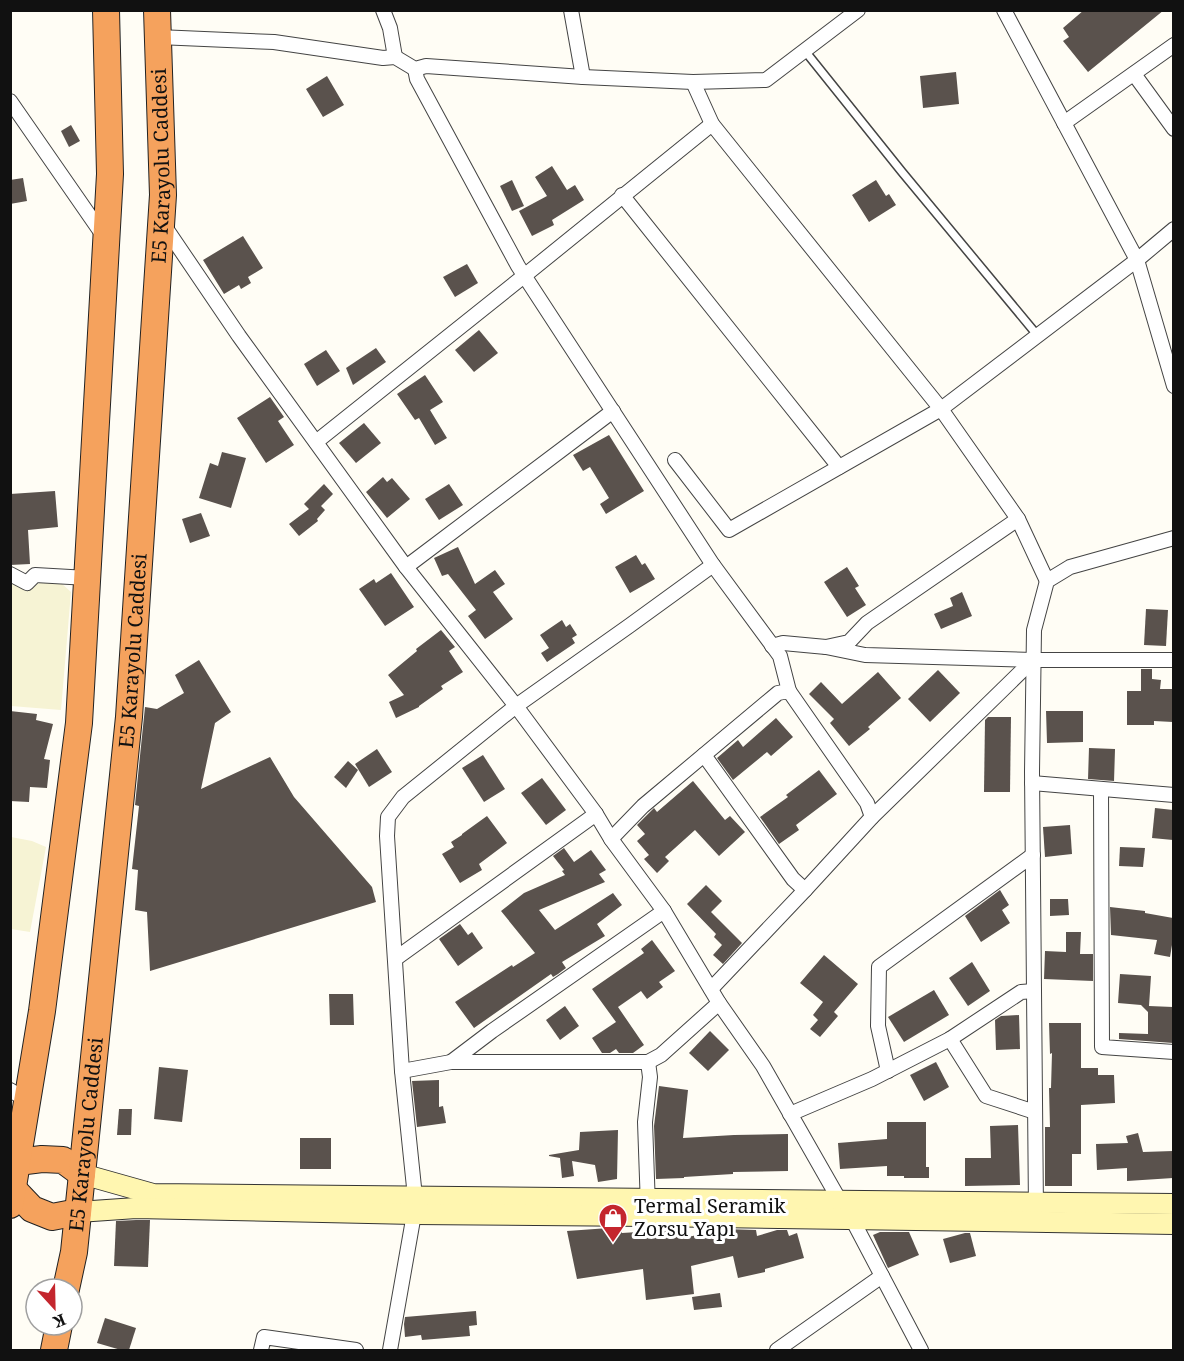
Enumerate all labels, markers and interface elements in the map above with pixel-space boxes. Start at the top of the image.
street label: E5 Karayolu Caddesi [145,67,176,264]
street label: E5 Karayolu Caddesi [112,552,153,749]
street label: E5 Karayolu Caddesi [62,1035,109,1233]
place label: Termal Seramik Zorsu Yapı [634,1192,786,1242]
shop icon: Termal Seramik Zorsu Yapı [597,1202,629,1244]
north arrow [24,1277,84,1337]
text: K [50,1309,69,1333]

